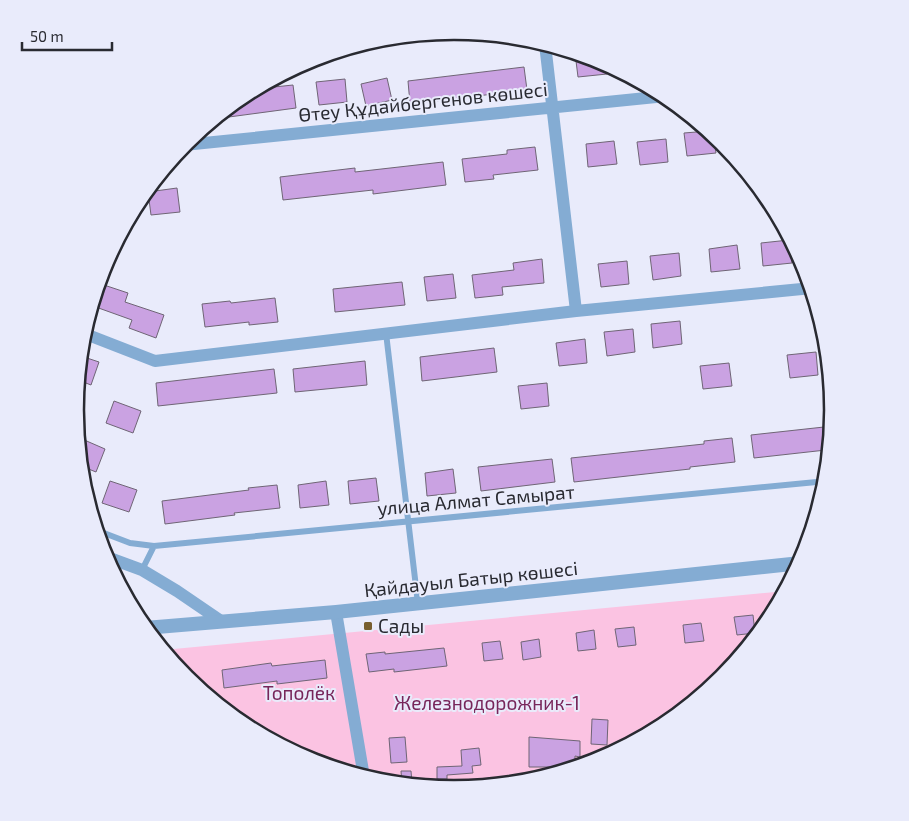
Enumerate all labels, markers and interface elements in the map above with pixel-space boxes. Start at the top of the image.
scale bar [22,20,112,52]
text: 50 m [30,27,64,45]
street label: Өтеу Құдайбергенов көшесі [297,77,549,127]
street label: улица Алмат Самырат [376,479,576,521]
street label: Қайдауыл Батыр көшесі [363,556,579,602]
place label: Сады [378,614,424,637]
marker: Сады [362,620,374,632]
park label: Тополёк [263,681,335,704]
park label: Железнодорожник-1 [394,691,580,714]

